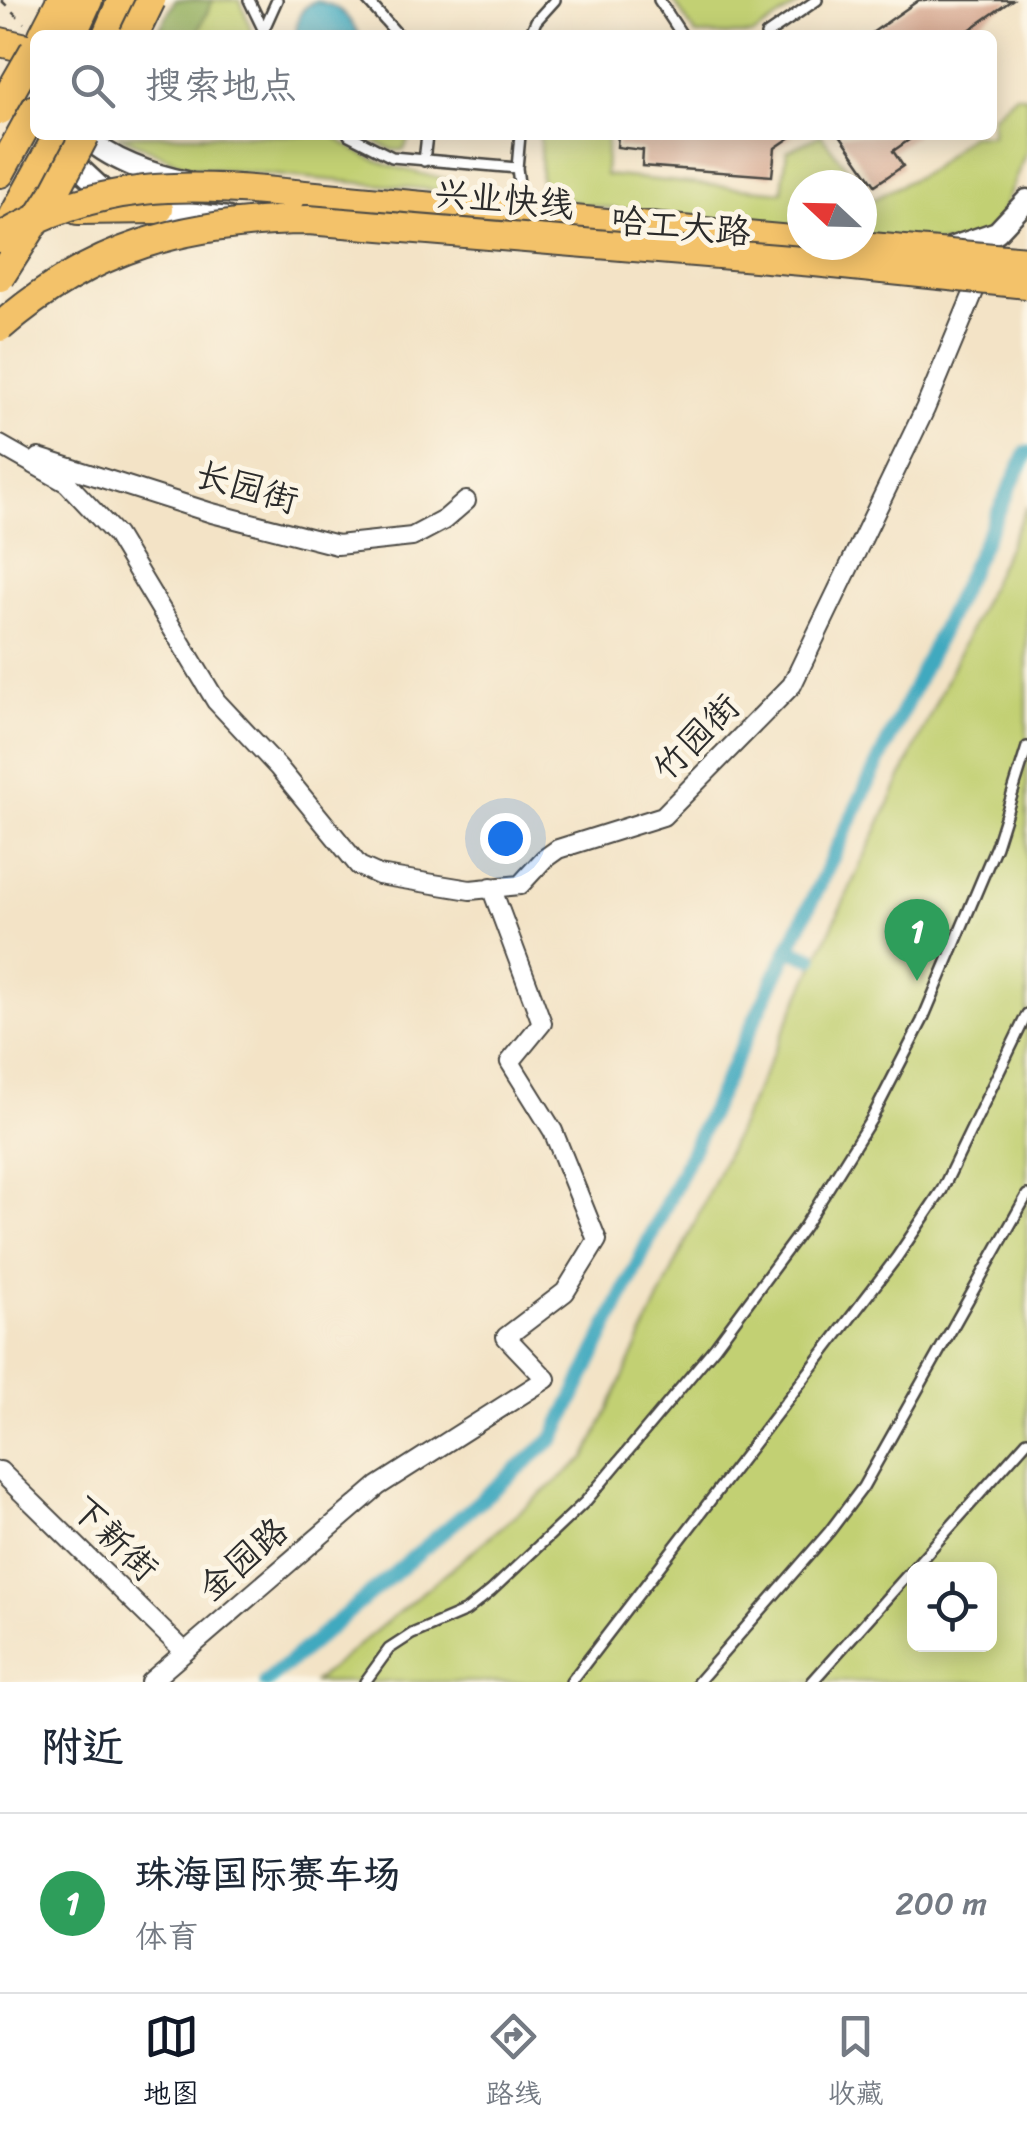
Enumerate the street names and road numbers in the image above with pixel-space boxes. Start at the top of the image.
street label: 兴业快线 [432,162,576,236]
street label: 哈工大路 [609,189,753,263]
street label: 长园街 [188,443,306,531]
street label: 竹园街 [637,678,755,796]
street label: 下新街 [56,1479,174,1597]
street label: 金园路 [183,1501,303,1617]

